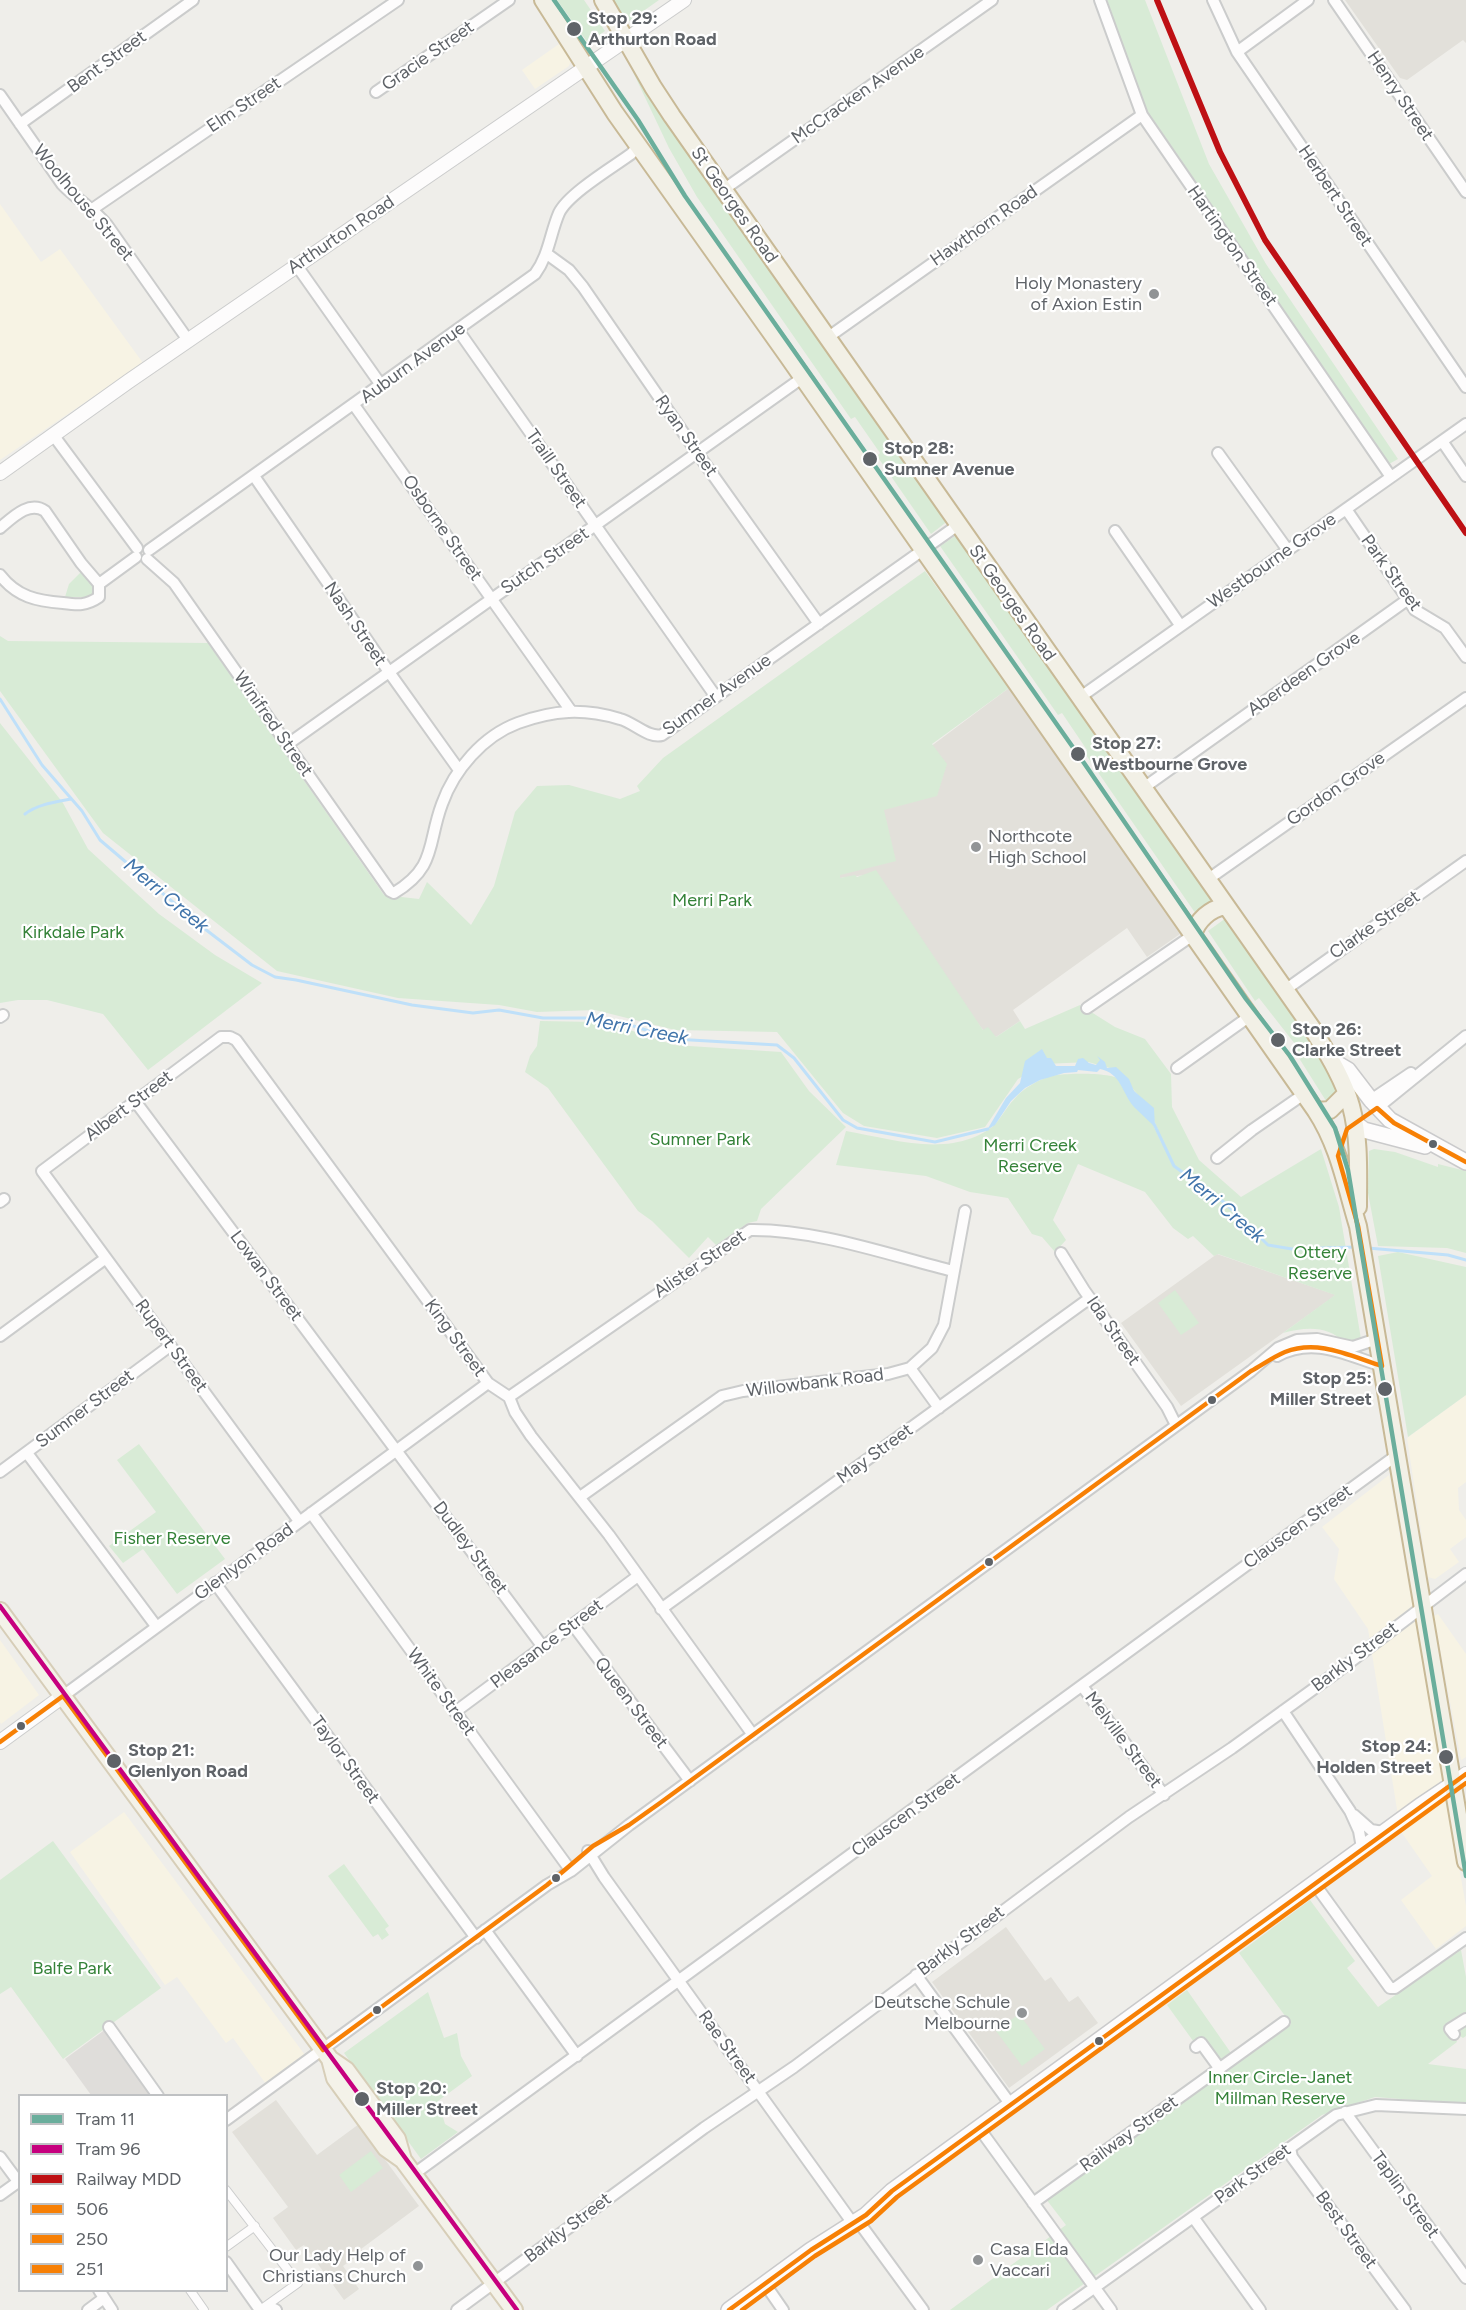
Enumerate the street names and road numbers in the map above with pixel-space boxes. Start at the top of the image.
street label: Gracie Street [378,16,478,96]
street label: Bent Street [63,26,151,98]
street label: McCracken Avenue [788,41,928,149]
street label: Henry Street [1362,47,1438,145]
street label: Elm Street [203,72,285,138]
street label: Woolhouse Street [28,141,138,265]
street label: Herbert Street [1293,141,1377,251]
street label: St Georges Road [686,143,782,267]
street label: Hawthorn Road [926,181,1042,271]
street label: Hartington Street [1182,181,1282,311]
street label: Arthurton Road [283,191,399,279]
street label: Auburn Avenue [356,318,470,408]
street label: Ryan Street [650,391,722,481]
street label: Traill Street [521,425,591,513]
street label: Osborne Street [398,471,486,585]
street label: Westbourne Grove [1204,509,1340,613]
street label: Sutch Street [497,523,593,599]
street label: Park Street [1356,531,1426,615]
street label: St Georges Road [964,541,1060,665]
street label: Nash Street [319,578,391,670]
street label: Aberdeen Grove [1244,627,1364,721]
street label: Sumner Avenue [659,650,775,740]
street label: Winifred Street [229,667,317,781]
street label: Gordon Grove [1283,747,1389,831]
street label: Clarke Street [1326,886,1424,964]
street label: Albert Street [81,1066,177,1146]
street label: Alister Street [650,1225,750,1303]
street label: Lowan Street [225,1227,307,1325]
street label: Ida Street [1081,1292,1145,1370]
street label: Rupert Street [130,1295,212,1397]
street label: King Street [420,1295,490,1381]
street label: Willowbank Road [745,1364,885,1402]
street label: Sumner Street [32,1365,138,1453]
street label: May Street [833,1419,917,1489]
street label: Clauscen Street [1239,1480,1357,1574]
street label: Dudley Street [428,1497,512,1599]
street label: Glenlyon Road [190,1519,298,1605]
street label: Pleasance Street [486,1595,608,1693]
street label: Barkly Street [1307,1617,1403,1697]
street label: White Street [402,1644,480,1740]
street label: Queen Street [590,1653,672,1753]
street label: Melville Street [1080,1688,1166,1792]
street label: Taylor Street [306,1712,384,1808]
street label: Clauscen Street [847,1768,965,1862]
street label: Barkly Street [913,1901,1009,1981]
street label: Rae Street [693,2006,761,2088]
street label: Railway Street [1076,2091,1182,2177]
street label: Park Street [1211,2139,1295,2209]
street label: Taplin Street [1366,2148,1444,2242]
street label: Best Street [1311,2187,1381,2273]
street label: Barkly Street [520,2188,616,2268]

